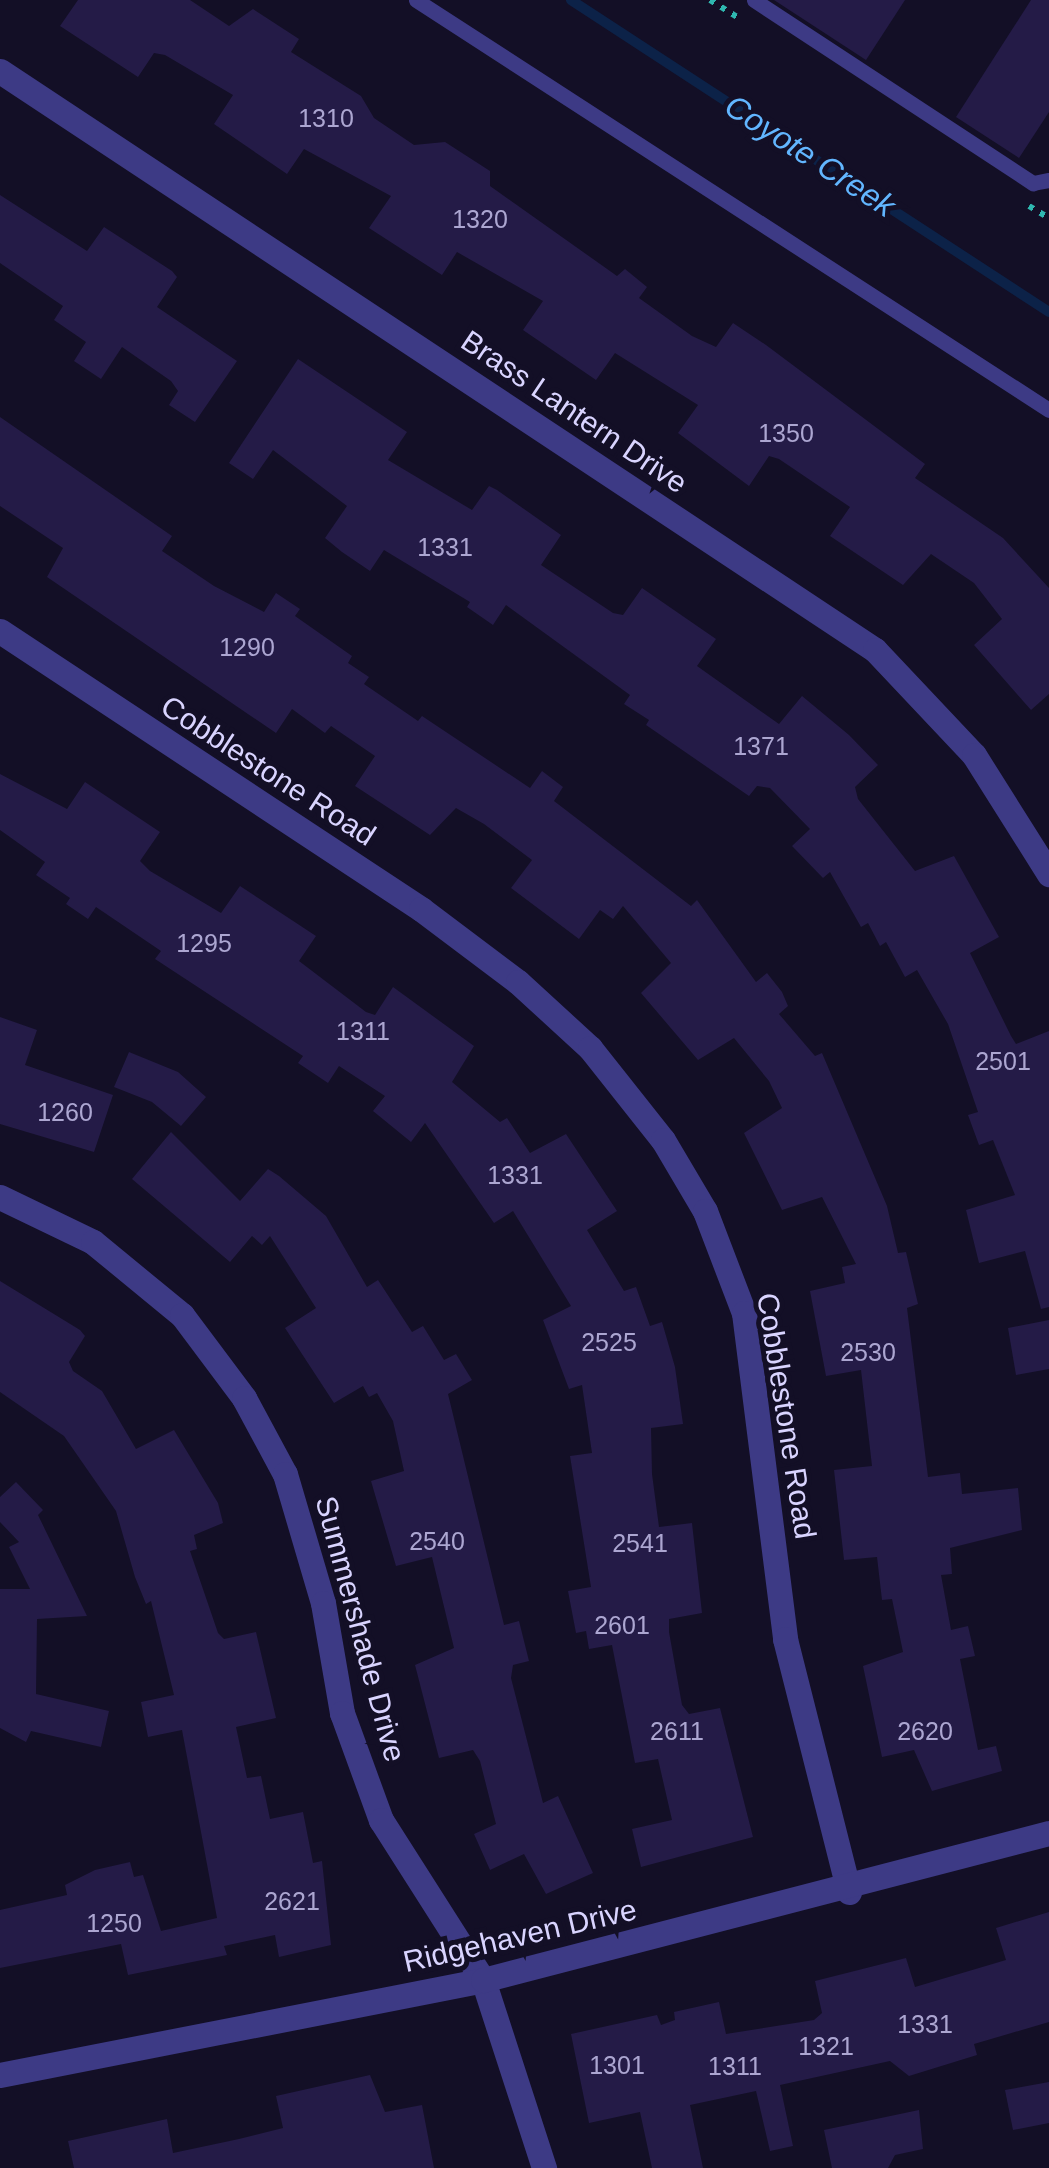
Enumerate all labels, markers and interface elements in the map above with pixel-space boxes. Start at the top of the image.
water label: Coyote Creek [718,87,902,225]
house number: 1310 [298,103,354,133]
house number: 1320 [452,204,508,234]
street label: Brass Lantern Drive [454,323,694,501]
house number: 1350 [758,418,814,448]
house number: 1331 [417,532,473,562]
house number: 1290 [219,632,275,662]
street label: Cobblestone Road [154,688,382,854]
house number: 1371 [733,731,789,761]
house number: 1295 [176,928,232,958]
house number: 1311 [336,1016,390,1046]
house number: 2501 [975,1046,1031,1076]
house number: 1260 [37,1097,93,1127]
house number: 1331 [487,1160,543,1190]
street label: Cobblestone Road [749,1290,823,1542]
house number: 2525 [581,1327,637,1357]
house number: 2530 [840,1337,896,1367]
street label: Summershade Drive [307,1492,413,1766]
house number: 2540 [409,1526,465,1556]
house number: 2541 [612,1528,668,1558]
house number: 2601 [594,1610,650,1640]
house number: 2611 [650,1716,704,1746]
house number: 2620 [897,1716,953,1746]
house number: 2621 [264,1886,320,1916]
street label: Ridgehaven Drive [400,1892,640,1980]
house number: 1250 [86,1908,142,1938]
house number: 1331 [897,2009,953,2039]
house number: 1321 [798,2031,854,2061]
house number: 1301 [589,2050,645,2080]
house number: 1311 [708,2051,762,2081]

